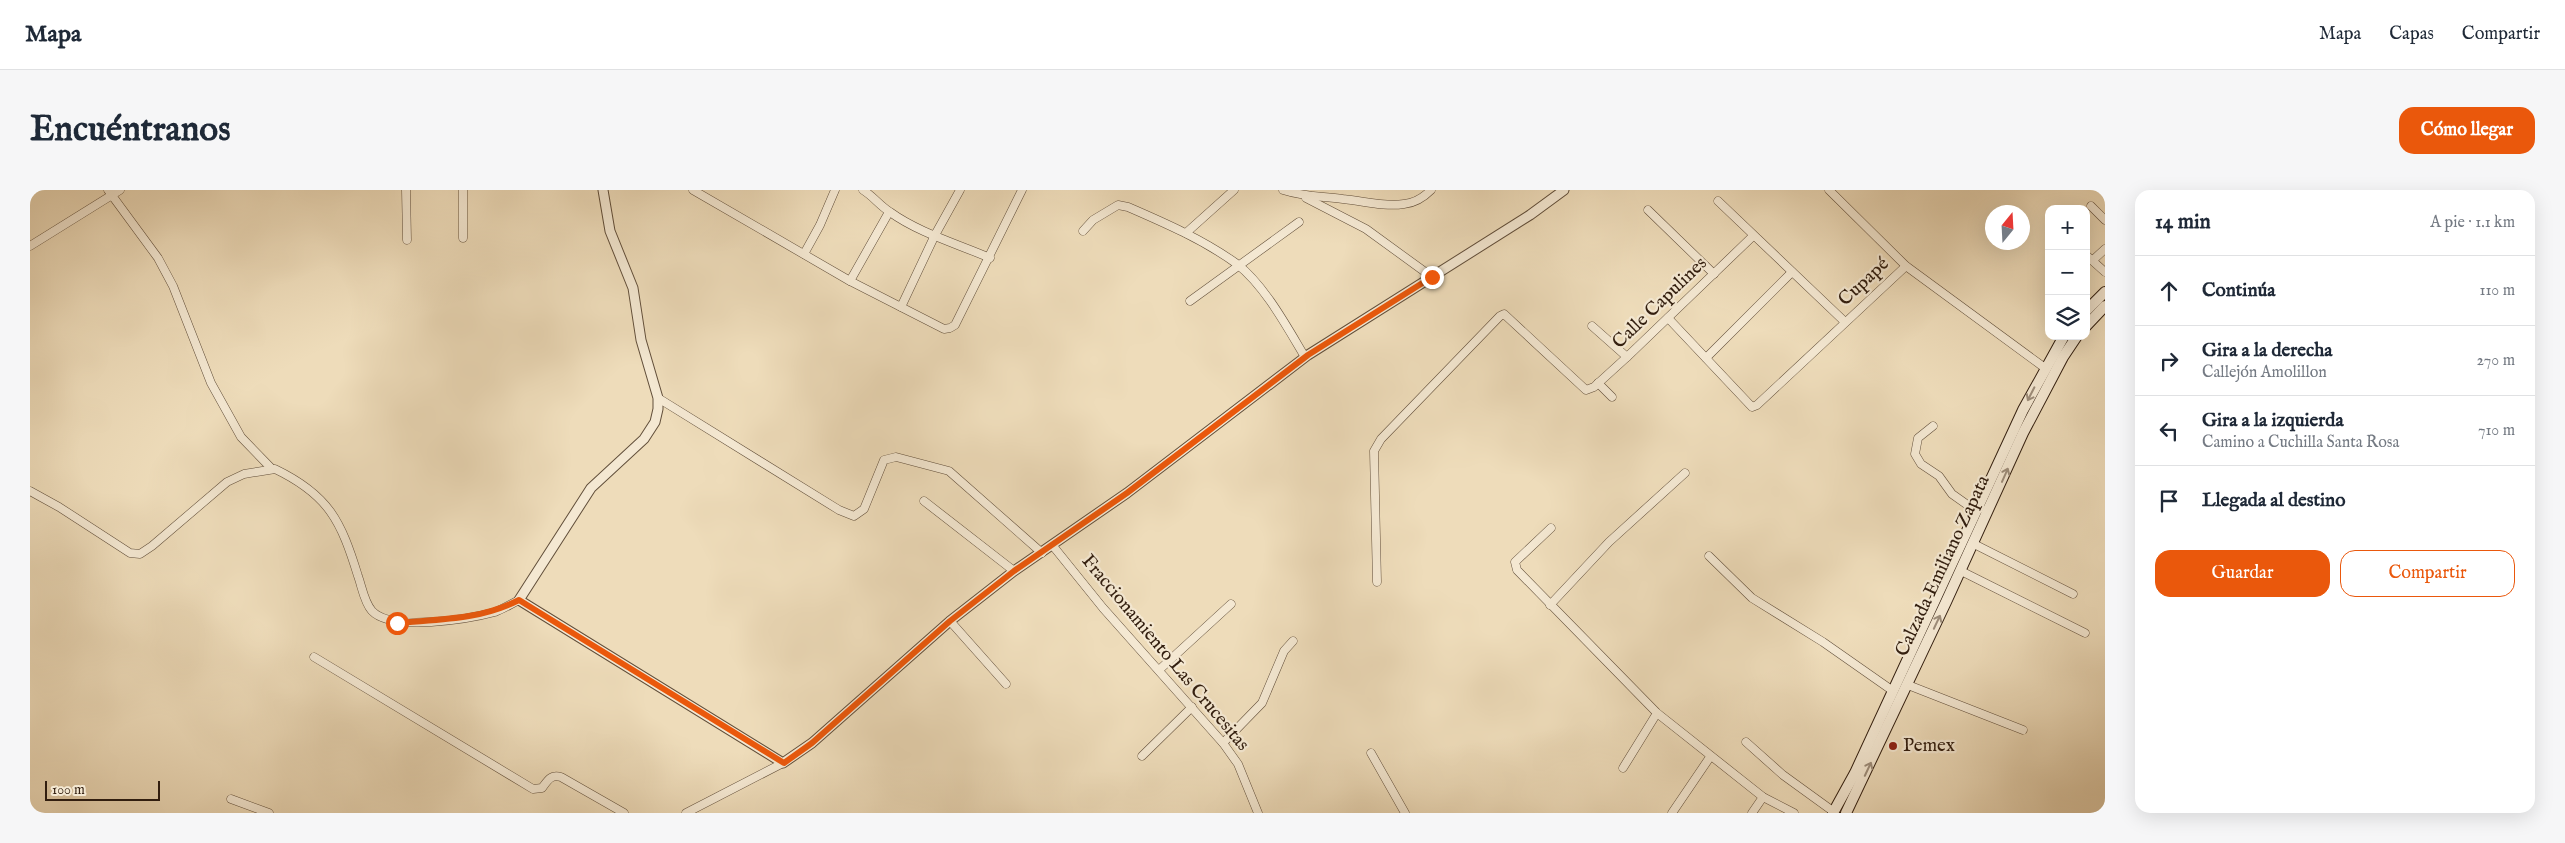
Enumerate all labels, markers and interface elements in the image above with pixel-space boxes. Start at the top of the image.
text: Mapa [25,19,81,50]
text: Mapa [2319,23,2361,46]
text: Capas [2389,23,2434,46]
text: Compartir [2462,23,2540,46]
button: Cómo llegar [2399,107,2535,154]
text: Encuéntranos [30,108,230,153]
north arrow [1985,205,2030,250]
map controls [2045,205,2090,340]
button: + [2045,205,2090,250]
text: 14 min [2155,209,2211,236]
text: A pie · 1.1 km [2430,213,2515,233]
button: − [2045,250,2090,295]
street label: Calle Capulines [1608,252,1712,354]
street label: Cupapé [1834,252,1895,312]
route end [1421,266,1444,289]
icon: ahead [2155,277,2183,305]
text: Continúa [2202,279,2276,303]
text: 110 m [2479,281,2515,301]
button: layers [2045,295,2090,340]
text: Gira a la derecha [2202,339,2332,363]
icon: right [2155,347,2183,375]
text: 270 m [2476,351,2515,371]
text: Callejón Amolillon [2202,363,2327,383]
one-way arrow [2026,386,2036,401]
text: Gira a la izquierda [2202,409,2344,433]
icon: left [2155,417,2183,445]
text: 710 m [2478,421,2515,441]
text: Camino a Cuchilla Santa Rosa [2202,433,2399,453]
one-way arrow [2000,468,2010,483]
street label: Calzada Emiliano Zapata [1890,471,1996,660]
icon: arrive [2155,487,2183,515]
text: Llegada al destino [2202,489,2345,513]
street label: Fraccionamiento Las Crucesitas [1076,550,1254,756]
button: Guardar [2155,550,2330,597]
button: Compartir [2340,550,2515,597]
route start [386,612,409,635]
one-way arrow [1933,615,1942,630]
place label: Pemex [1903,734,1955,758]
marker: Pemex [1887,740,1899,752]
one-way arrow [1863,762,1873,777]
scale bar [45,778,160,801]
text: 100 m [52,781,85,799]

